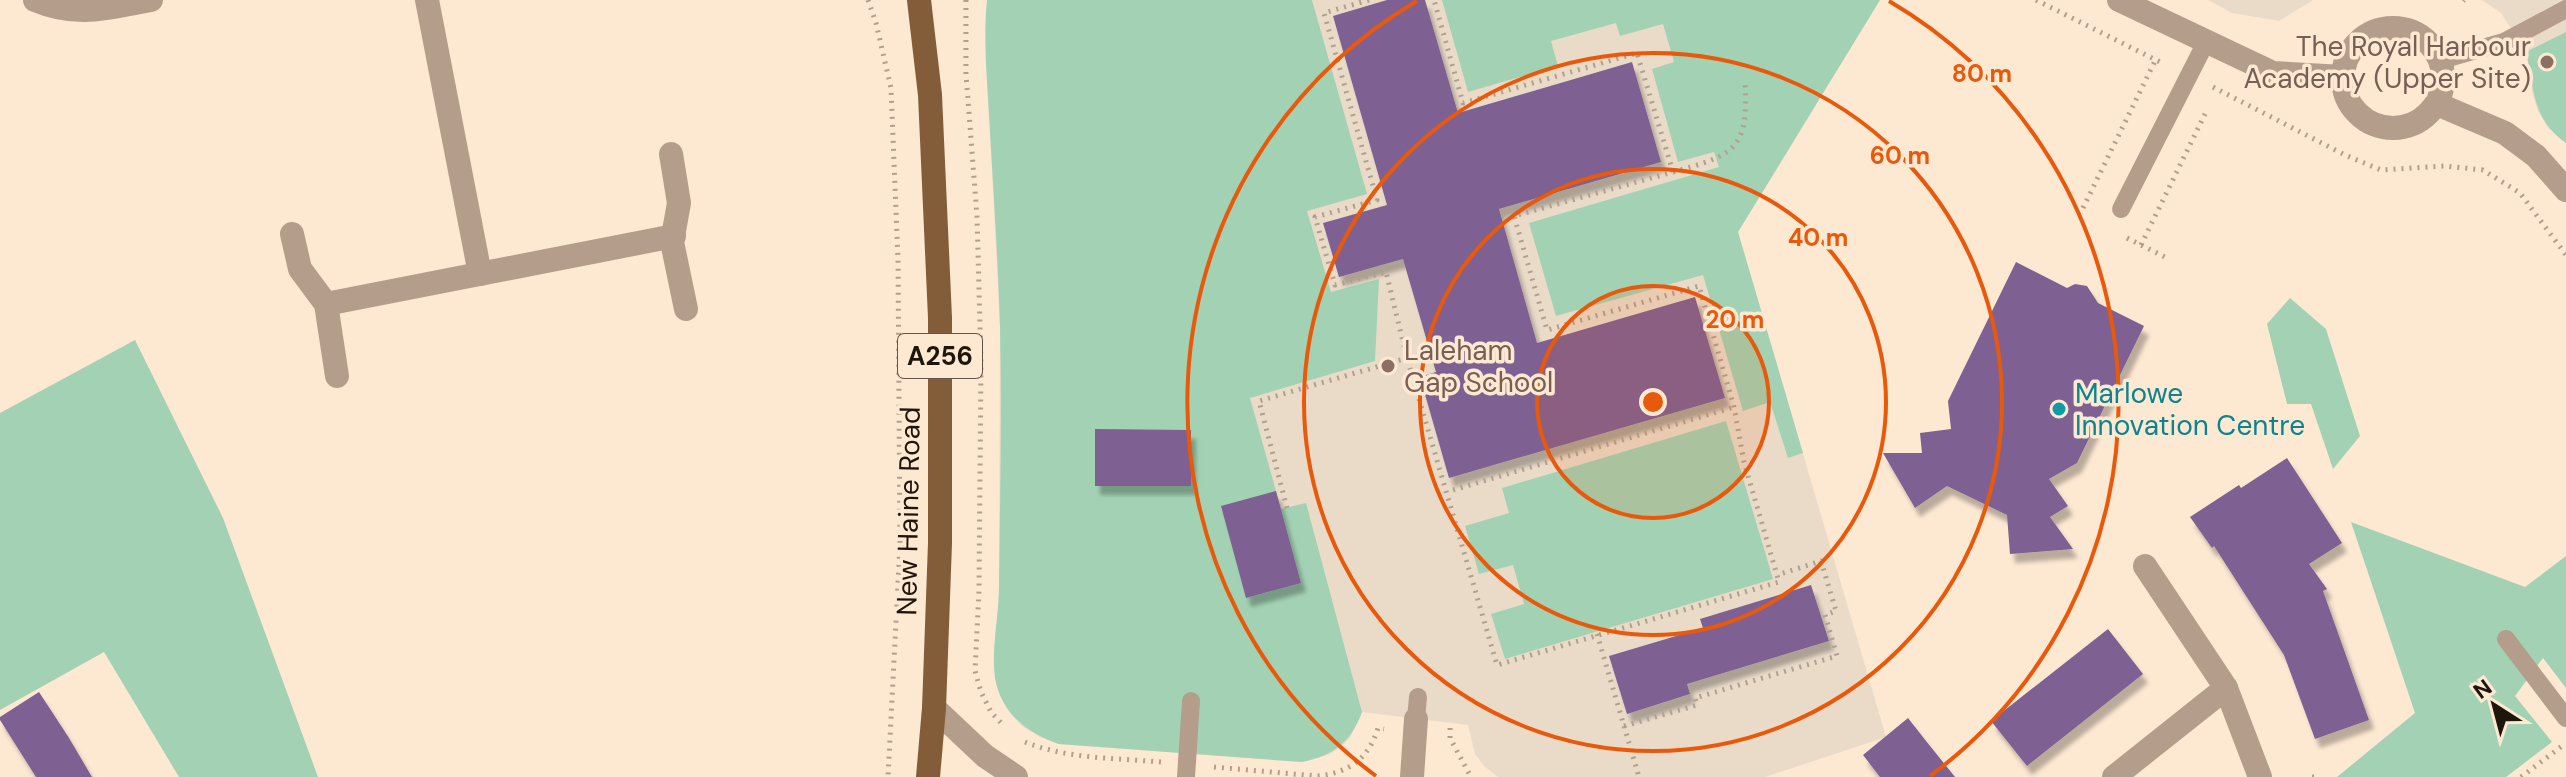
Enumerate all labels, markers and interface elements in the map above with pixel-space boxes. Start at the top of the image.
place label: The Royal Harbour Academy (Upper Site) [2243,28,2531,97]
marker: The Royal Harbour Academy (Upper Site) [2538,53,2556,71]
text: 80 m [1952,58,2012,89]
text: 60 m [1870,140,1930,171]
text: 40 m [1788,222,1848,253]
text: 20 m [1706,304,1764,335]
place label: Laleham Gap School [1404,332,1553,401]
road number: A256 [898,334,982,378]
marker: Laleham Gap School [1379,357,1397,375]
place label: Marlowe Innovation Centre [2075,375,2305,444]
centre of rings [1639,388,1667,416]
marker: Marlowe Innovation Centre [2050,400,2068,418]
street label: New Haine Road [888,406,929,616]
north arrow [2454,665,2534,745]
text: N [2468,673,2498,706]

